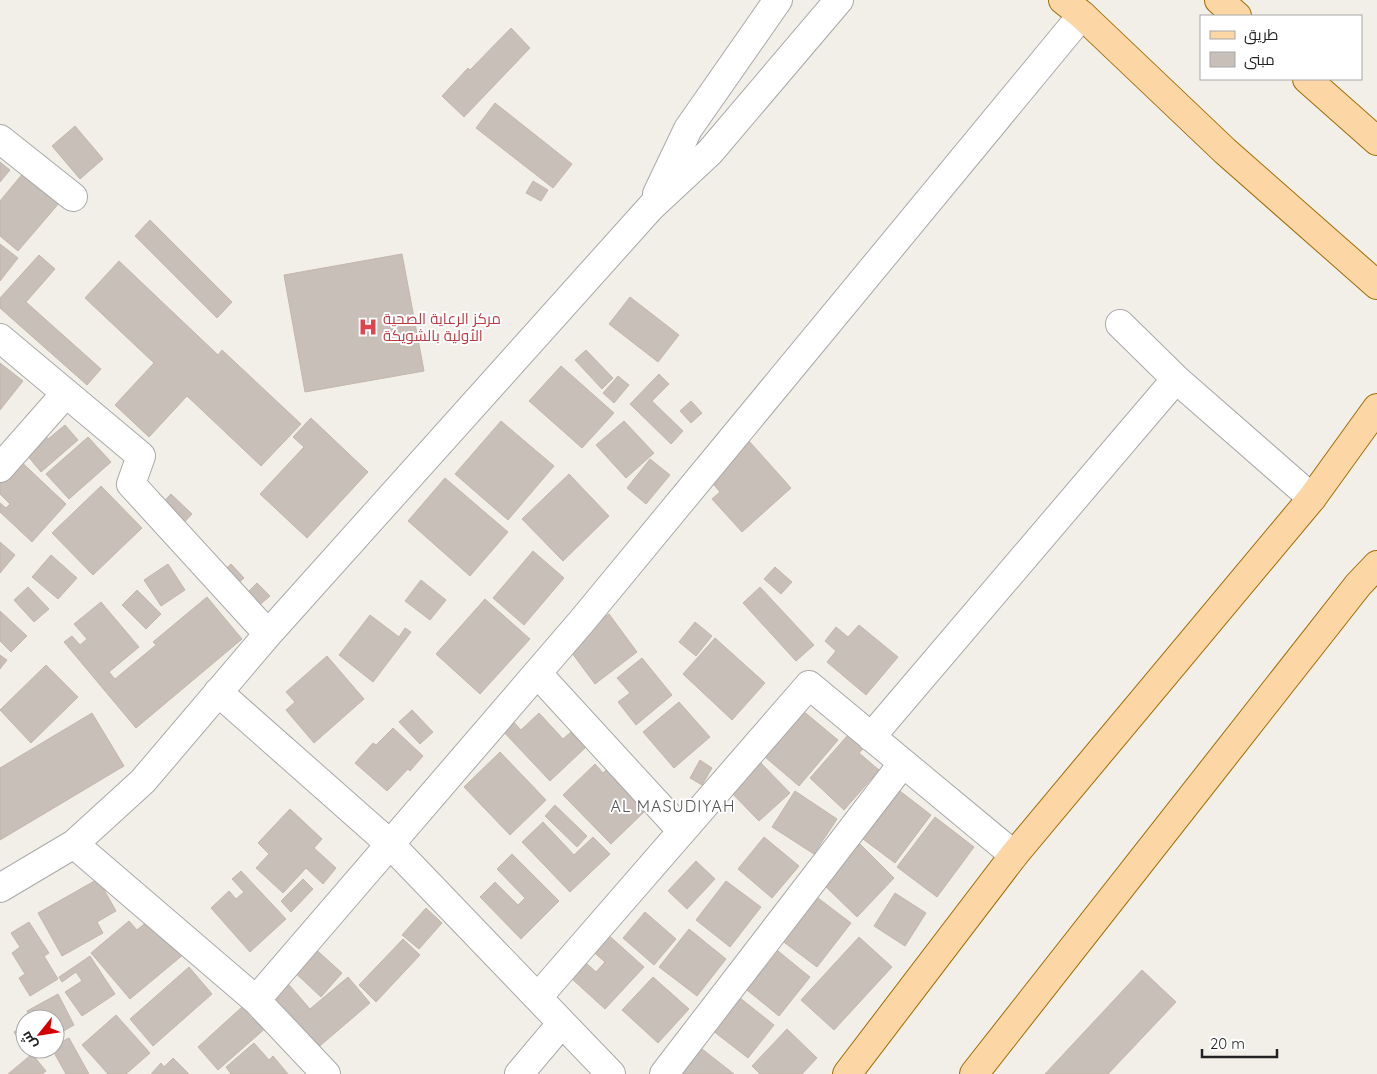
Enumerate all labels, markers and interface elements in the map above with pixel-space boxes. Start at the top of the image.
legend [1200,15,1362,80]
text: طريق [1244,25,1278,45]
text: مبنى [1244,50,1275,70]
place label: مركز الرعاية الصحية الأولية بالشويكة [383,309,501,345]
hospital icon: مركز الرعاية الصحية الأولية بالشويكة [357,316,379,338]
district label: AL MASUDIYAH [611,796,735,816]
north arrow [15,1009,65,1059]
scale bar [1202,1026,1277,1058]
text: ش [16,1028,41,1053]
text: 20 m [1210,1034,1245,1053]

